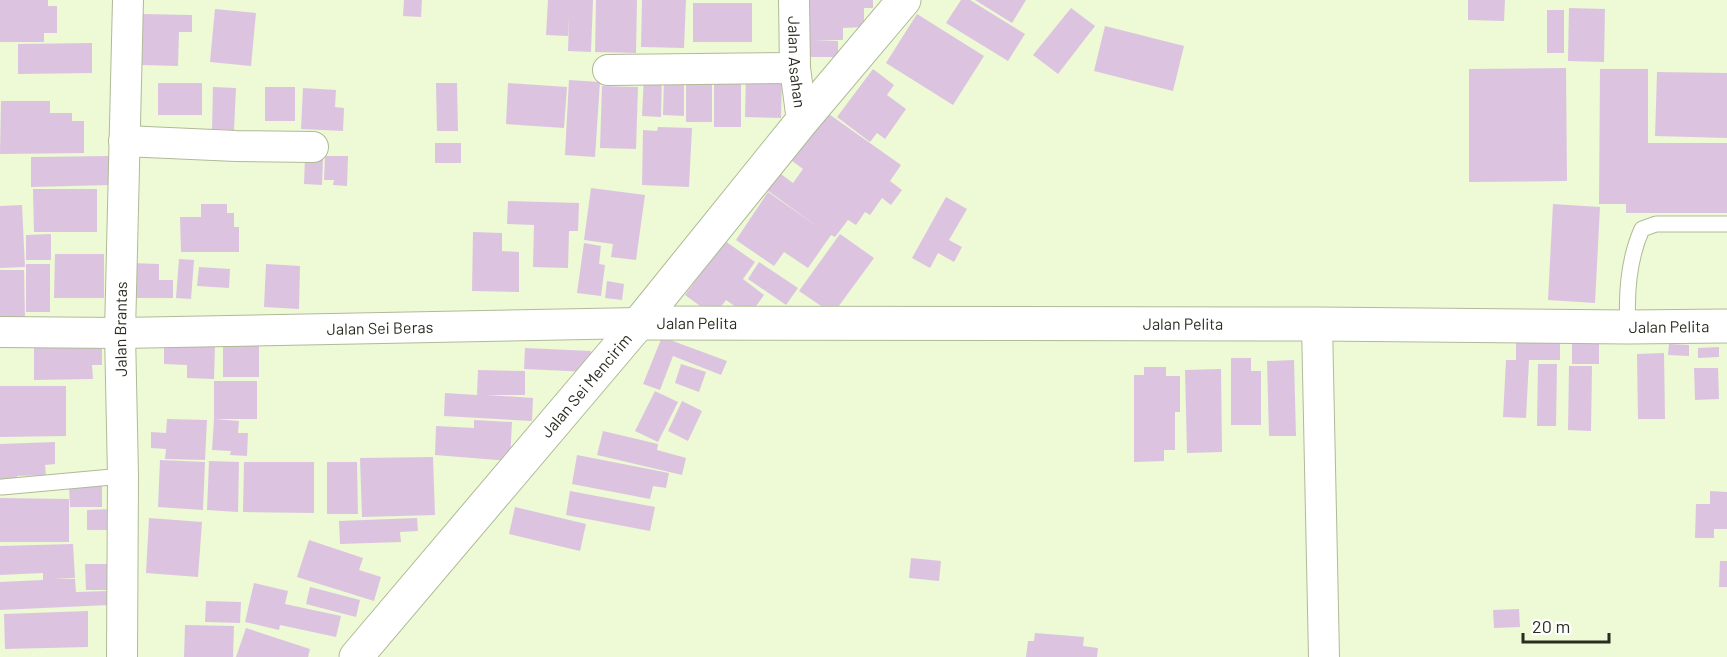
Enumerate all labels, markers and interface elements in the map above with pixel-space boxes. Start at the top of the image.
street label: Jalan Asahan [785,16,810,109]
street label: Jalan Brantas [110,281,130,377]
street label: Jalan Pelita [657,313,737,332]
street label: Jalan Pelita [1143,314,1223,333]
street label: Jalan Pelita [1629,316,1709,336]
street label: Jalan Sei Beras [326,317,433,338]
street label: Jalan Sei Mencirim [536,329,635,441]
scale bar [1523,606,1608,644]
text: 20 m [1532,615,1570,637]

